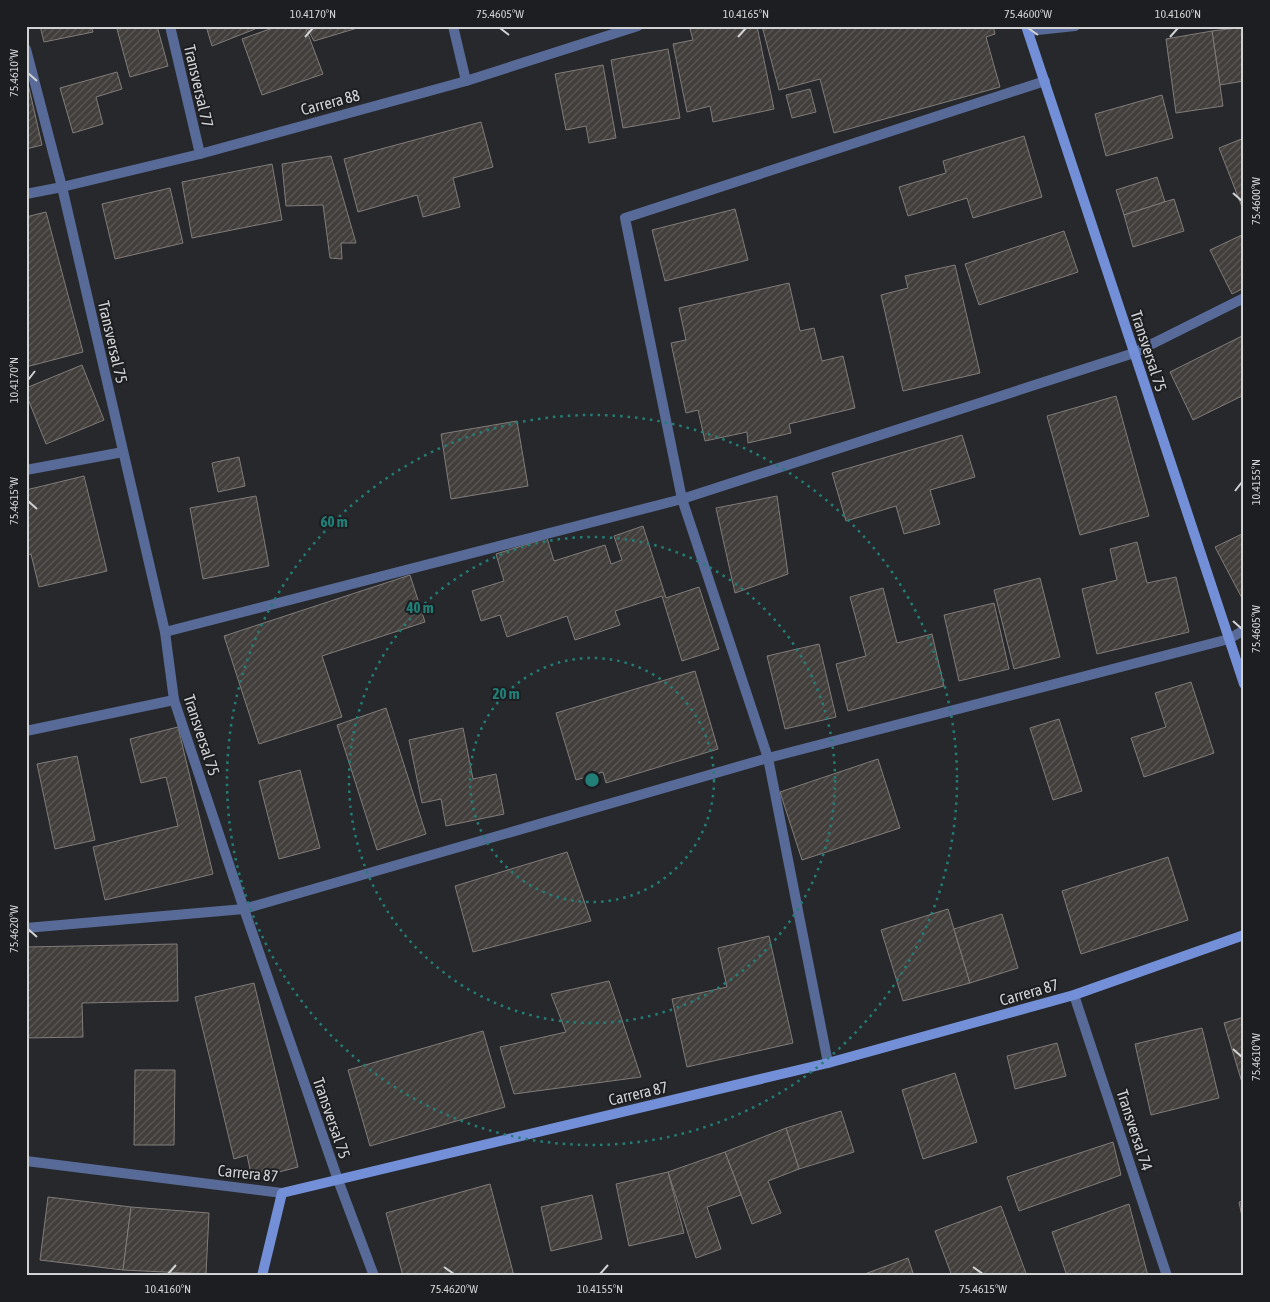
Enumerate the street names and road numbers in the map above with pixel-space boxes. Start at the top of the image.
street label: Transversal 77 [181,43,217,129]
street label: Carrera 88 [298,85,362,119]
street label: Transversal 75 [95,299,131,385]
street label: Transversal 75 [1127,308,1171,394]
street label: Transversal 75 [180,692,224,778]
street label: Carrera 87 [997,975,1061,1009]
street label: Transversal 75 [310,1075,354,1161]
street label: Carrera 87 [607,1077,669,1109]
street label: Transversal 74 [1113,1087,1157,1173]
street label: Carrera 87 [217,1161,279,1185]

